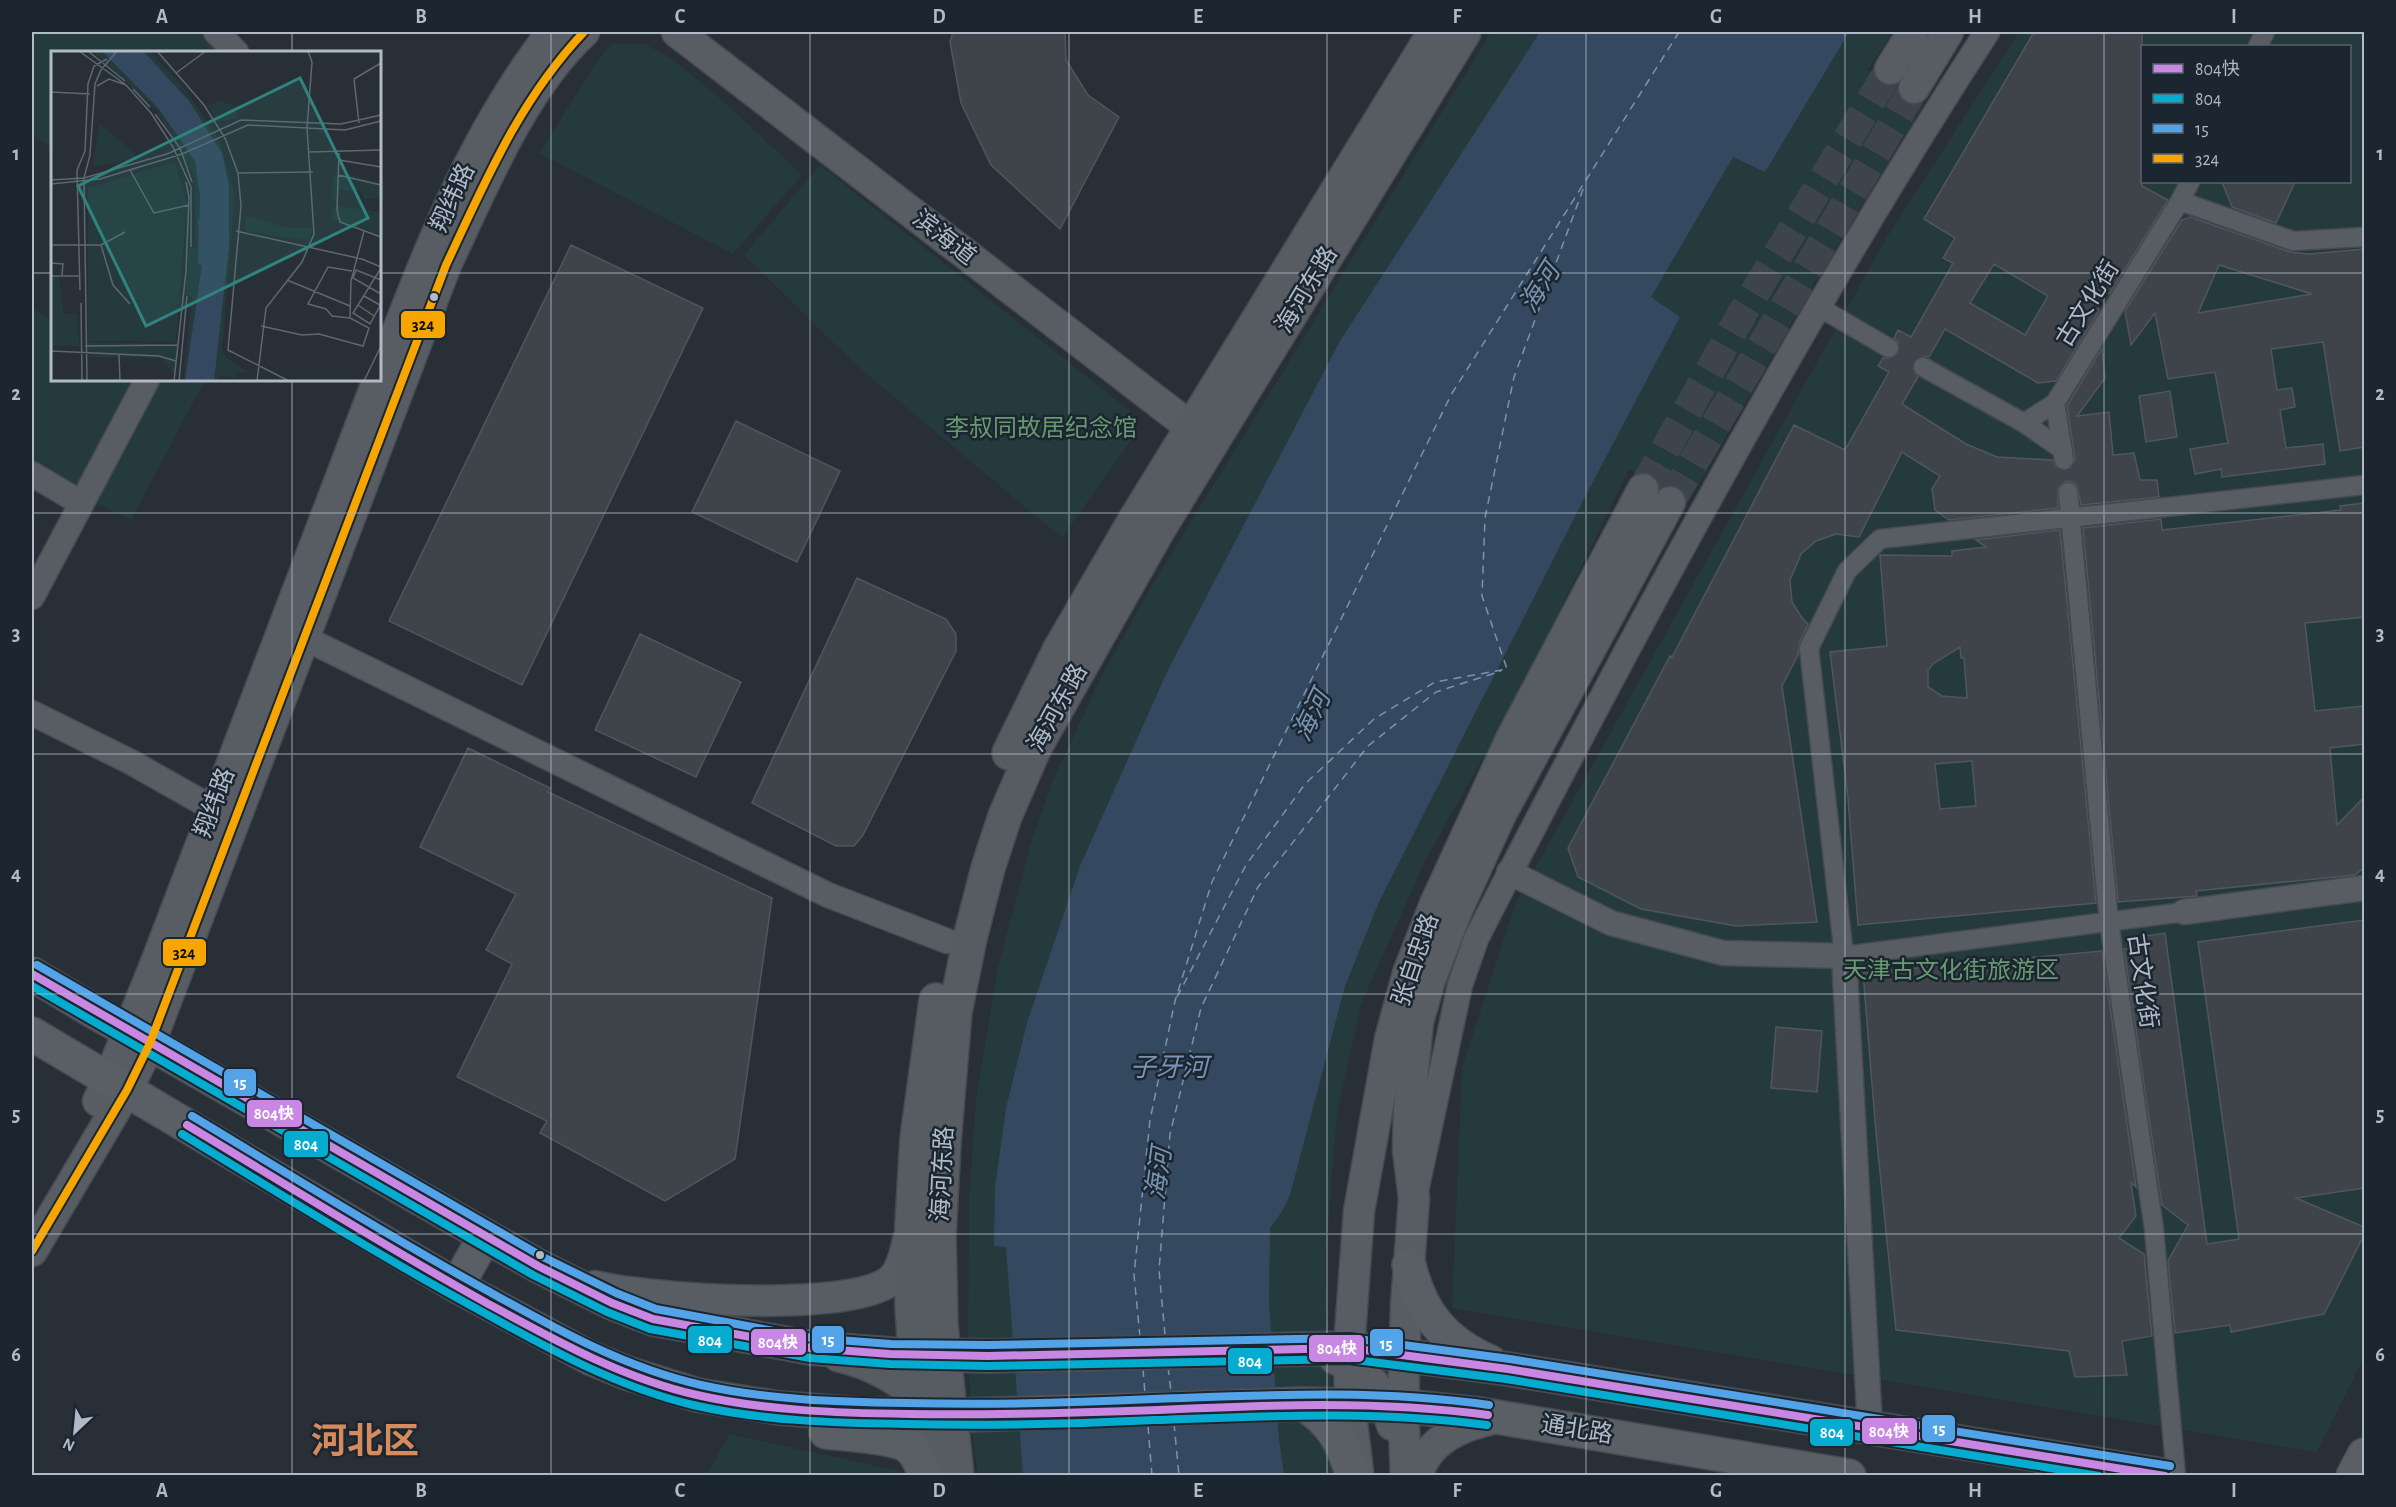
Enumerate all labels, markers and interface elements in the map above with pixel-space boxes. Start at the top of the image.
text: A [156,7,168,27]
text: B [415,7,427,27]
text: C [675,7,686,27]
text: D [932,7,946,27]
text: E [1193,7,1203,27]
text: F [1452,7,1462,27]
text: G [1710,7,1722,27]
text: H [1968,7,1982,27]
text: I [2231,7,2237,27]
legend [2141,45,2351,183]
inset map [51,51,381,381]
text: 804快 [2195,59,2240,79]
text: 804 [2195,91,2222,109]
text: 15 [2195,121,2209,139]
text: 1 [12,144,20,164]
text: 1 [2376,144,2384,164]
text: 324 [2195,151,2220,169]
street label: 翔纬路 [425,159,479,236]
street label: 滨海道 [908,205,981,270]
street label: 海河东路 [1270,242,1342,337]
water label: 海河 [1514,254,1567,317]
street label: 古文化街 [2051,256,2124,351]
unlabelled marker [428,291,440,303]
line badge: 324 [400,310,446,339]
text: 324 [412,317,434,333]
text: 2 [11,384,21,404]
text: 2 [2375,384,2385,404]
park label: 李叔同故居纪念馆 [945,415,1137,441]
text: 3 [12,624,20,644]
text: 3 [2376,624,2384,644]
street label: 海河东路 [1022,659,1092,756]
water label: 海河 [1288,682,1337,745]
street label: 翔纬路 [189,764,239,841]
text: 4 [11,864,21,884]
text: 4 [2375,864,2385,884]
street label: 张自忠路 [1387,910,1443,1009]
street label: 古文化街 [2123,932,2163,1030]
line badge: 324 [162,938,207,967]
text: 324 [173,945,195,961]
park label: 天津古文化街旅游区 [1843,957,2059,983]
water label: 子牙河 [1130,1054,1213,1081]
line badge: 15 [223,1068,257,1097]
text: 15 [234,1075,246,1091]
line badge: 804快 [246,1099,303,1128]
text: 5 [12,1105,20,1125]
text: 804快 [254,1105,294,1122]
text: 5 [2376,1105,2384,1125]
street label: 海河东路 [927,1125,957,1223]
line badge: 804 [283,1130,329,1158]
text: 804 [294,1137,318,1153]
water label: 海河 [1142,1141,1176,1202]
unlabelled marker [534,1249,546,1261]
line badge: 804 [687,1325,733,1354]
line badge: 15 [811,1325,845,1354]
line badge: 804快 [750,1328,807,1356]
line badge: 15 [1369,1328,1404,1357]
text: 15 [822,1332,834,1348]
text: 804 [698,1333,722,1349]
text: 804快 [758,1334,798,1351]
line badge: 804快 [1308,1334,1365,1363]
text: 15 [1380,1336,1392,1352]
text: 804快 [1317,1340,1357,1357]
text: 6 [11,1345,21,1365]
text: 6 [2375,1345,2385,1365]
line badge: 804 [1227,1347,1273,1375]
text: 804 [1238,1354,1262,1370]
north arrow [45,1402,105,1462]
street label: 通北路 [1540,1411,1615,1447]
line badge: 15 [1921,1414,1956,1443]
line badge: 804快 [1861,1417,1918,1445]
line badge: 804 [1809,1418,1854,1447]
text: 15 [1933,1421,1945,1437]
district label: 河北区 [311,1422,419,1460]
text: 804快 [1869,1423,1909,1440]
text: 804 [1820,1425,1844,1441]
text: N [60,1435,77,1454]
text: A [156,1481,168,1501]
text: B [415,1481,427,1501]
text: C [675,1481,686,1501]
text: D [932,1481,946,1501]
text: E [1193,1481,1203,1501]
text: F [1452,1481,1462,1501]
text: G [1710,1481,1722,1501]
text: H [1968,1481,1982,1501]
text: I [2231,1481,2237,1501]

